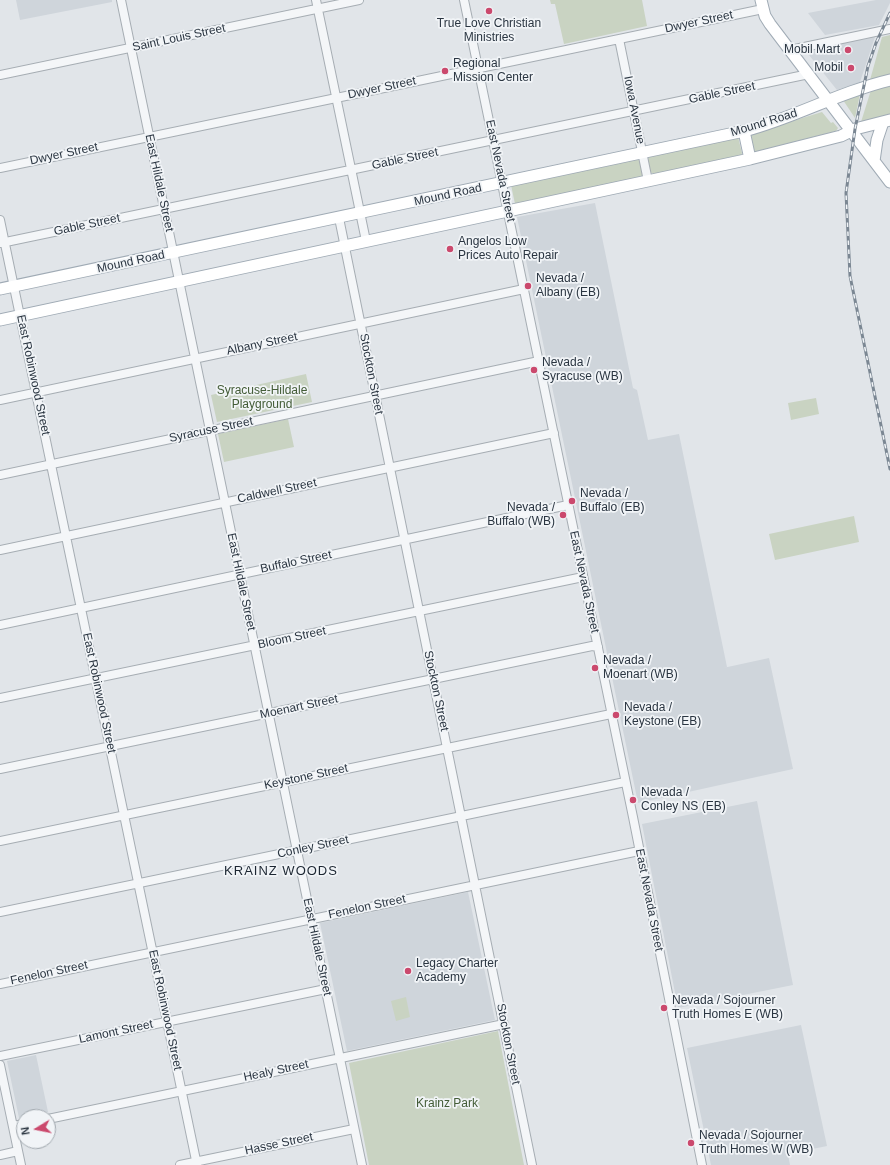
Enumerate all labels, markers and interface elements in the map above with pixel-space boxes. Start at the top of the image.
marker: True Love Christian Ministries [484,6,494,16]
street label: Dwyer Street [664,8,734,36]
place label: True Love Christian Ministries [437,17,541,45]
street label: Saint Louis Street [131,21,227,55]
place label: Mobil Mart [784,43,840,57]
marker: Mobil Mart [843,45,853,55]
place label: Regional Mission Center [453,57,533,85]
place label: Mobil [814,61,843,75]
marker: Mobil [846,63,856,73]
marker: Regional Mission Center [440,66,450,76]
street label: Dwyer Street [347,74,417,102]
street label: Iowa Avenue [620,75,648,145]
street label: Gable Street [688,79,756,107]
street label: Mound Road [729,106,799,140]
street label: East Nevada Street [482,119,518,223]
street label: East Hildale Street [142,133,176,233]
street label: Dwyer Street [29,140,99,168]
street label: Gable Street [371,145,439,173]
street label: Mound Road [413,181,483,209]
street label: Gable Street [53,211,121,239]
place label: Angelos Low Prices Auto Repair [458,235,558,263]
marker: Angelos Low Prices Auto Repair [445,244,455,254]
street label: Mound Road [96,248,166,276]
place label: Nevada / Albany (EB) [536,272,600,300]
marker: Nevada / Albany (EB) [523,281,533,291]
street label: East Robinwood Street [13,313,53,437]
street label: Albany Street [225,329,299,359]
street label: Stockton Street [356,332,386,416]
place label: Nevada / Syracuse (WB) [542,356,623,384]
marker: Nevada / Syracuse (WB) [529,365,539,375]
park label: Syracuse-Hildale Playground [217,384,307,412]
street label: Syracuse Street [168,414,254,446]
street label: Caldwell Street [236,476,318,506]
place label: Nevada / Buffalo (EB) [580,487,644,515]
marker: Nevada / Buffalo (EB) [567,496,577,506]
place label: Nevada / Buffalo (WB) [487,501,555,529]
marker: Nevada / Buffalo (WB) [558,510,568,520]
street label: East Nevada Street [566,530,602,634]
street label: East Hildale Street [224,532,258,632]
street label: Buffalo Street [259,547,333,577]
street label: Bloom Street [257,624,327,652]
street label: East Robinwood Street [79,631,119,755]
street label: Stockton Street [420,649,452,733]
place label: Nevada / Moenart (WB) [603,654,678,682]
marker: Nevada / Moenart (WB) [590,663,600,673]
street label: Moenart Street [259,692,339,722]
place label: Nevada / Keystone (EB) [624,701,701,729]
marker: Nevada / Keystone (EB) [611,710,621,720]
street label: Keystone Street [263,761,349,793]
place label: Nevada / Conley NS (EB) [641,786,726,814]
marker: Nevada / Conley NS (EB) [628,795,638,805]
street label: Conley Street [276,832,350,862]
street label: East Nevada Street [632,848,666,952]
district label: KRAINZ WOODS [224,863,338,879]
street label: Fenelon Street [327,892,407,922]
street label: East Hildale Street [300,897,334,997]
street label: East Robinwood Street [145,948,185,1072]
place label: Legacy Charter Academy [416,957,498,985]
street label: Fenelon Street [9,958,89,988]
marker: Legacy Charter Academy [403,966,413,976]
place label: Nevada / Sojourner Truth Homes E (WB) [672,994,783,1022]
street label: Stockton Street [493,1002,523,1086]
marker: Nevada / Sojourner Truth Homes E (WB) [659,1003,669,1013]
street label: Lamont Street [78,1017,154,1047]
street label: Healy Street [242,1057,310,1085]
park label: Krainz Park [416,1097,478,1111]
north arrow [16,1109,56,1149]
text: N [19,1126,32,1136]
place label: Nevada / Sojourner Truth Homes W (WB) [699,1129,813,1157]
street label: Hasse Street [244,1130,314,1158]
marker: Nevada / Sojourner Truth Homes W (WB) [686,1138,696,1148]

